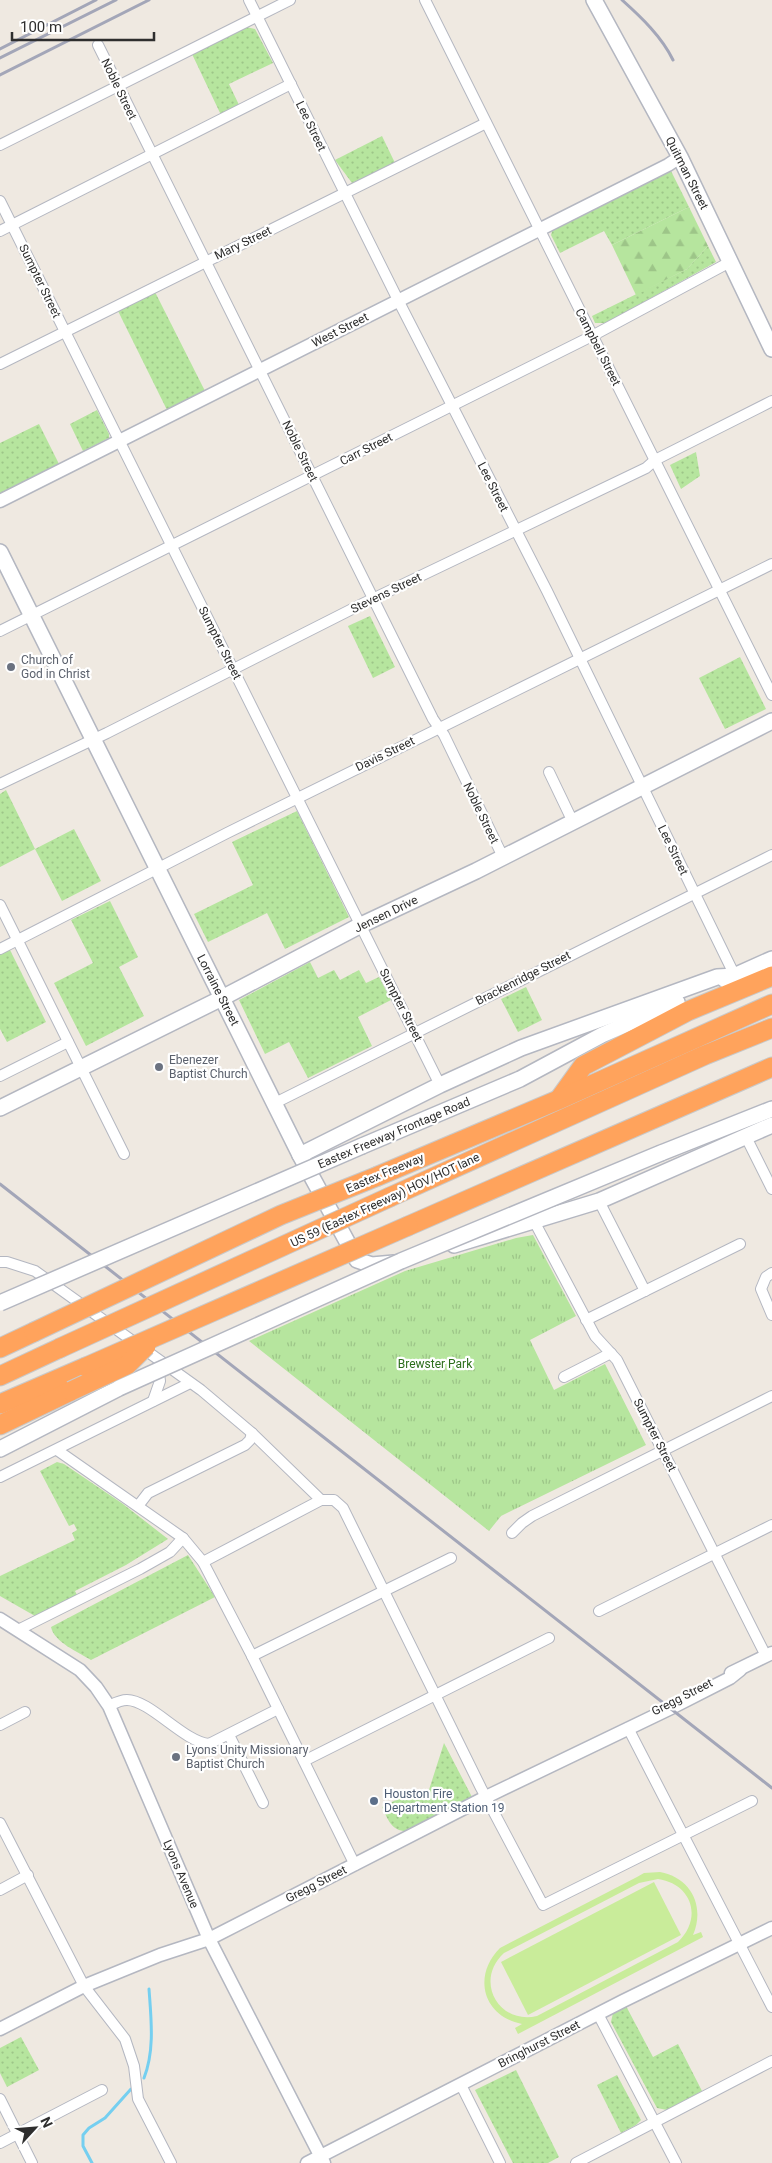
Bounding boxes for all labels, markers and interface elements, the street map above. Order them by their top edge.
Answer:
scale bar [12,10,155,42]
text: 100 m [20,18,62,36]
street label: Noble Street [98,56,140,122]
street label: Lee Street [293,99,329,153]
street label: Quitman Street [663,134,711,212]
street label: Mary Street [212,223,274,263]
street label: Sumpter Street [16,242,64,320]
street label: Campbell Street [572,306,624,388]
street label: West Street [309,310,371,350]
street label: Noble Street [279,418,321,484]
street label: Carr Street [337,430,395,468]
street label: Lee Street [475,460,511,514]
street label: Stevens Street [348,570,424,616]
street label: Sumpter Street [196,604,244,682]
place label: Church of God in Christ [21,653,90,681]
marker: Church of God in Christ [5,661,17,673]
street label: Davis Street [353,734,417,774]
street label: Noble Street [460,780,502,846]
street label: Lee Street [655,823,691,877]
street label: Jensen Drive [352,893,420,935]
street label: Brackenridge Street [473,948,573,1008]
street label: Lorraine Street [194,952,242,1028]
street label: Sumpter Street [377,966,425,1044]
place label: Ebenezer Baptist Church [169,1053,248,1081]
marker: Ebenezer Baptist Church [153,1061,165,1073]
street label: Eastex Freeway Frontage Road [316,1094,472,1172]
street label: US 59 (Eastex Freeway) HOV/HOT lane [288,1150,482,1250]
street label: Eastex Freeway [344,1150,426,1196]
park label: Brewster Park [398,1357,473,1371]
street label: Sumpter Street [631,1396,679,1474]
street label: Gregg Street [649,1676,715,1718]
place label: Lyons Unity Missionary Baptist Church [186,1743,309,1771]
marker: Lyons Unity Missionary Baptist Church [170,1751,182,1763]
place label: Houston Fire Department Station 19 [384,1787,505,1815]
marker: Houston Fire Department Station 19 [368,1795,380,1807]
street label: Lyons Avenue [160,1838,202,1910]
street label: Gregg Street [283,1863,349,1905]
street label: Bringhurst Street [496,2017,582,2071]
north arrow [10,2103,60,2153]
text: N [37,2114,56,2130]

